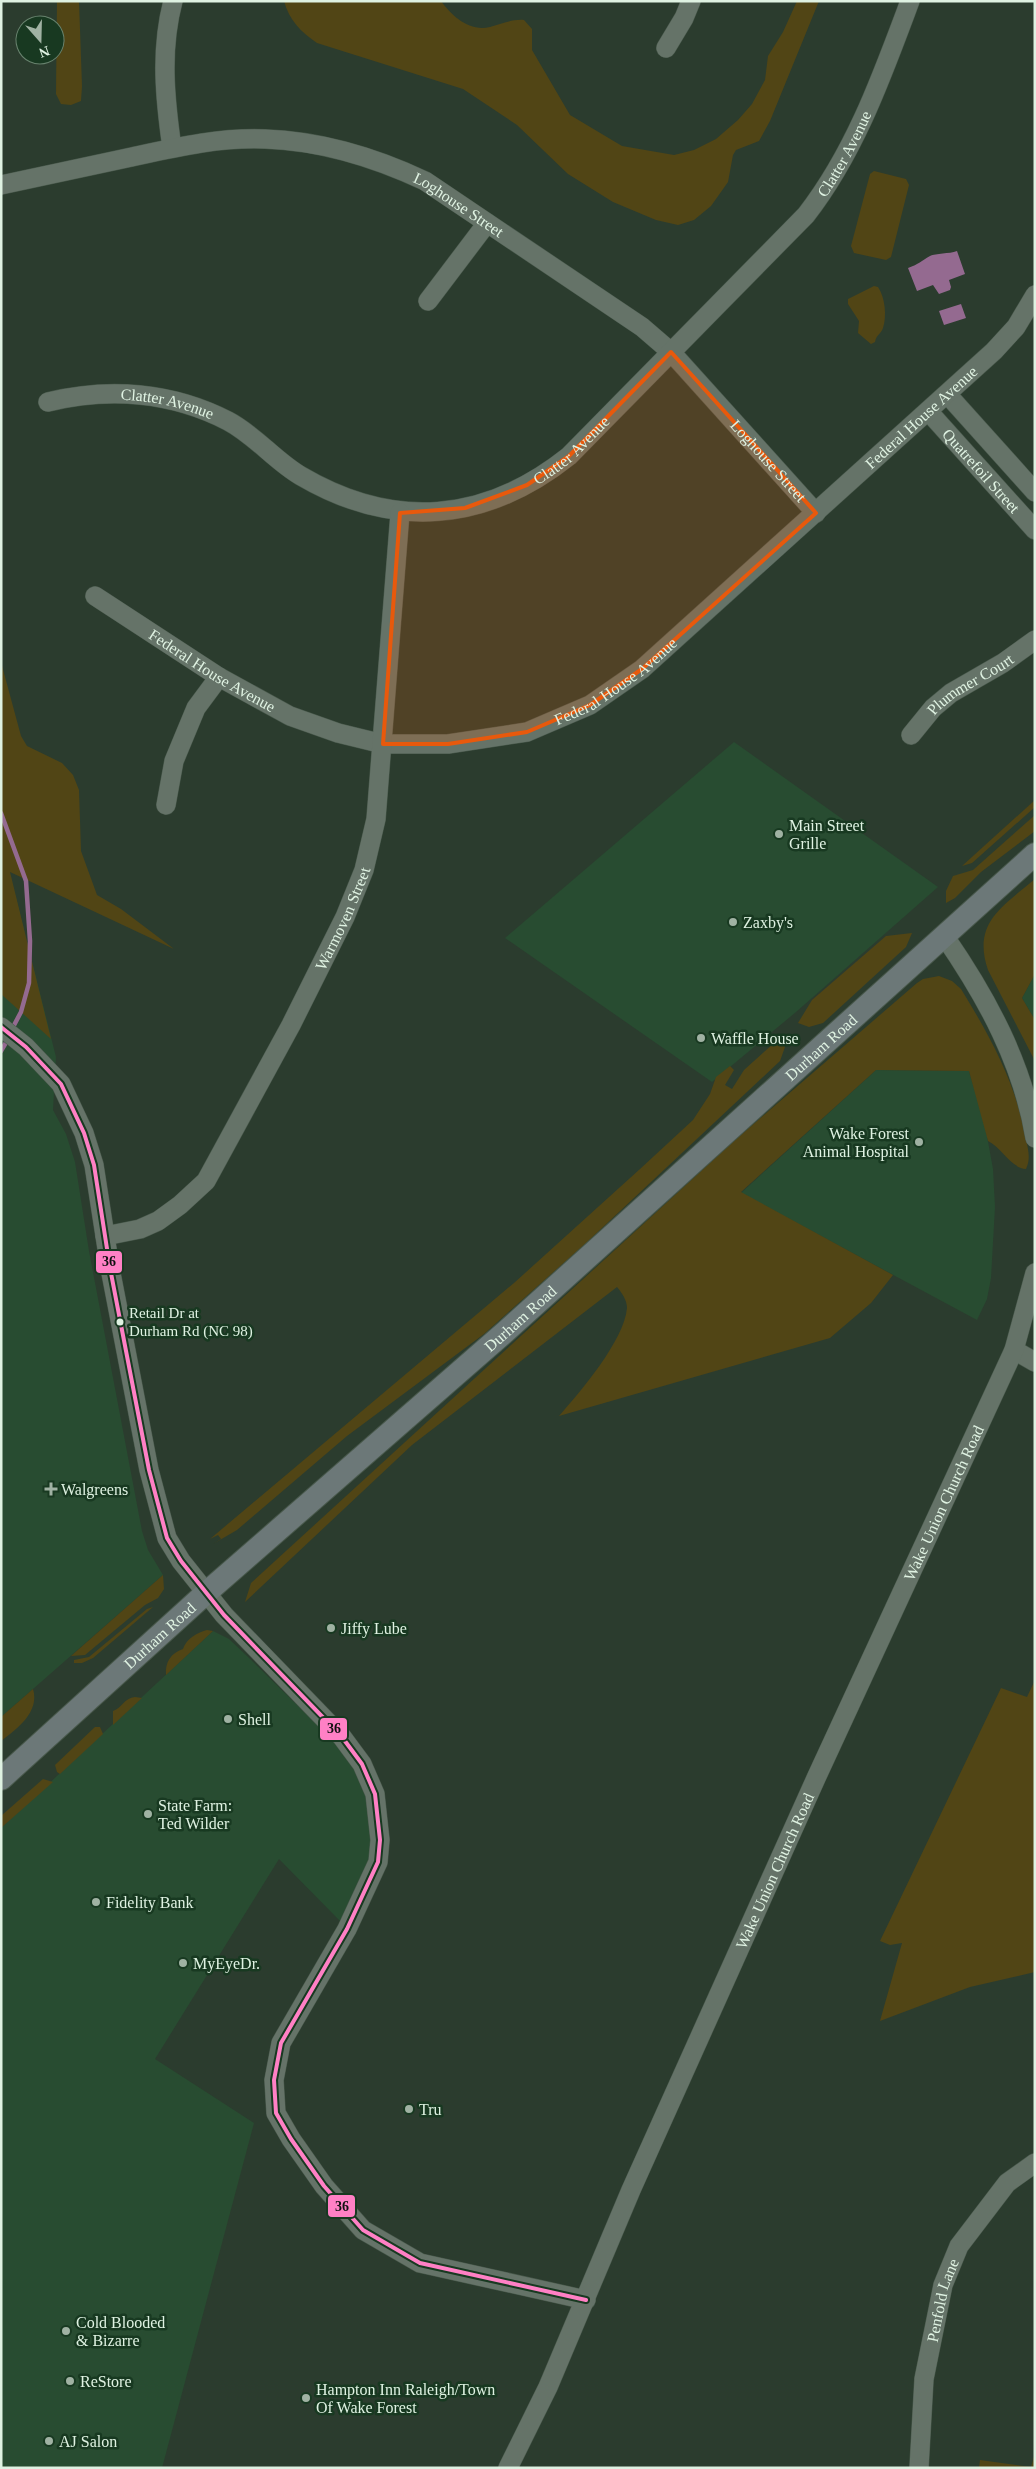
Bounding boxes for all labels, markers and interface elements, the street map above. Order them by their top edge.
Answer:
north arrow [15,15,65,65]
text: N [37,43,52,61]
street label: Clatter Avenue [814,108,874,200]
street label: Loghouse Street [411,168,507,240]
street label: Federal House Avenue [862,362,980,472]
street label: Clatter Avenue [120,385,217,422]
street label: Clatter Avenue [530,412,612,487]
street label: Loghouse Street [727,416,810,505]
street label: Quatrefoil Street [939,425,1024,516]
street label: Federal House Avenue [146,625,278,715]
street label: Federal House Avenue [552,634,680,728]
street label: Plummer Court [923,650,1017,718]
place label: Main Street Grille [789,817,865,852]
marker: Main Street Grille [773,828,785,840]
street label: Warmoven Street [311,865,373,973]
place label: Zaxby's [743,914,793,932]
marker: Zaxby's [727,916,739,928]
street label: Durham Road [782,1011,860,1084]
place label: Waffle House [711,1030,799,1047]
marker: Waffle House [695,1032,707,1044]
place label: Wake Forest Animal Hospital [803,1125,910,1161]
marker: Wake Forest Animal Hospital [913,1136,925,1148]
line badge: 36 [95,1250,123,1274]
text: 36 [102,1254,116,1269]
street label: Durham Road [481,1282,559,1355]
place label: Retail Dr at Durham Rd (NC 98) [129,1305,253,1340]
marker: Retail Dr at Durham Rd (NC 98) [115,1317,125,1327]
street label: Wake Union Church Road [900,1423,987,1583]
place label: Walgreens [61,1481,128,1499]
marker: Walgreens [45,1483,57,1495]
street label: Durham Road [120,1599,199,1672]
place label: Jiffy Lube [341,1620,407,1638]
marker: Jiffy Lube [325,1622,337,1634]
place label: Shell [238,1711,271,1728]
marker: Shell [222,1713,234,1725]
line badge: 36 [319,1717,348,1741]
text: 36 [327,1721,341,1736]
street label: Wake Union Church Road [732,1790,817,1951]
place label: State Farm: Ted Wilder [158,1797,232,1832]
marker: State Farm: Ted Wilder [142,1808,154,1820]
place label: Fidelity Bank [106,1894,194,1912]
marker: Fidelity Bank [90,1896,102,1908]
place label: MyEyeDr. [193,1955,260,1973]
marker: MyEyeDr. [177,1957,189,1969]
place label: Tru [419,2101,442,2118]
marker: Tru [403,2103,415,2115]
line badge: 36 [327,2194,356,2218]
text: 36 [335,2199,349,2214]
street label: Penfold Lane [923,2256,961,2343]
place label: Cold Blooded & Bizarre [76,2314,165,2349]
marker: Cold Blooded & Bizarre [60,2325,72,2337]
place label: ReStore [80,2373,132,2390]
marker: ReStore [64,2375,76,2387]
place label: Hampton Inn Raleigh/Town Of Wake Forest [316,2381,495,2416]
marker: Hampton Inn Raleigh/Town Of Wake Forest [300,2392,312,2404]
place label: AJ Salon [59,2433,117,2450]
marker: AJ Salon [43,2435,55,2447]

